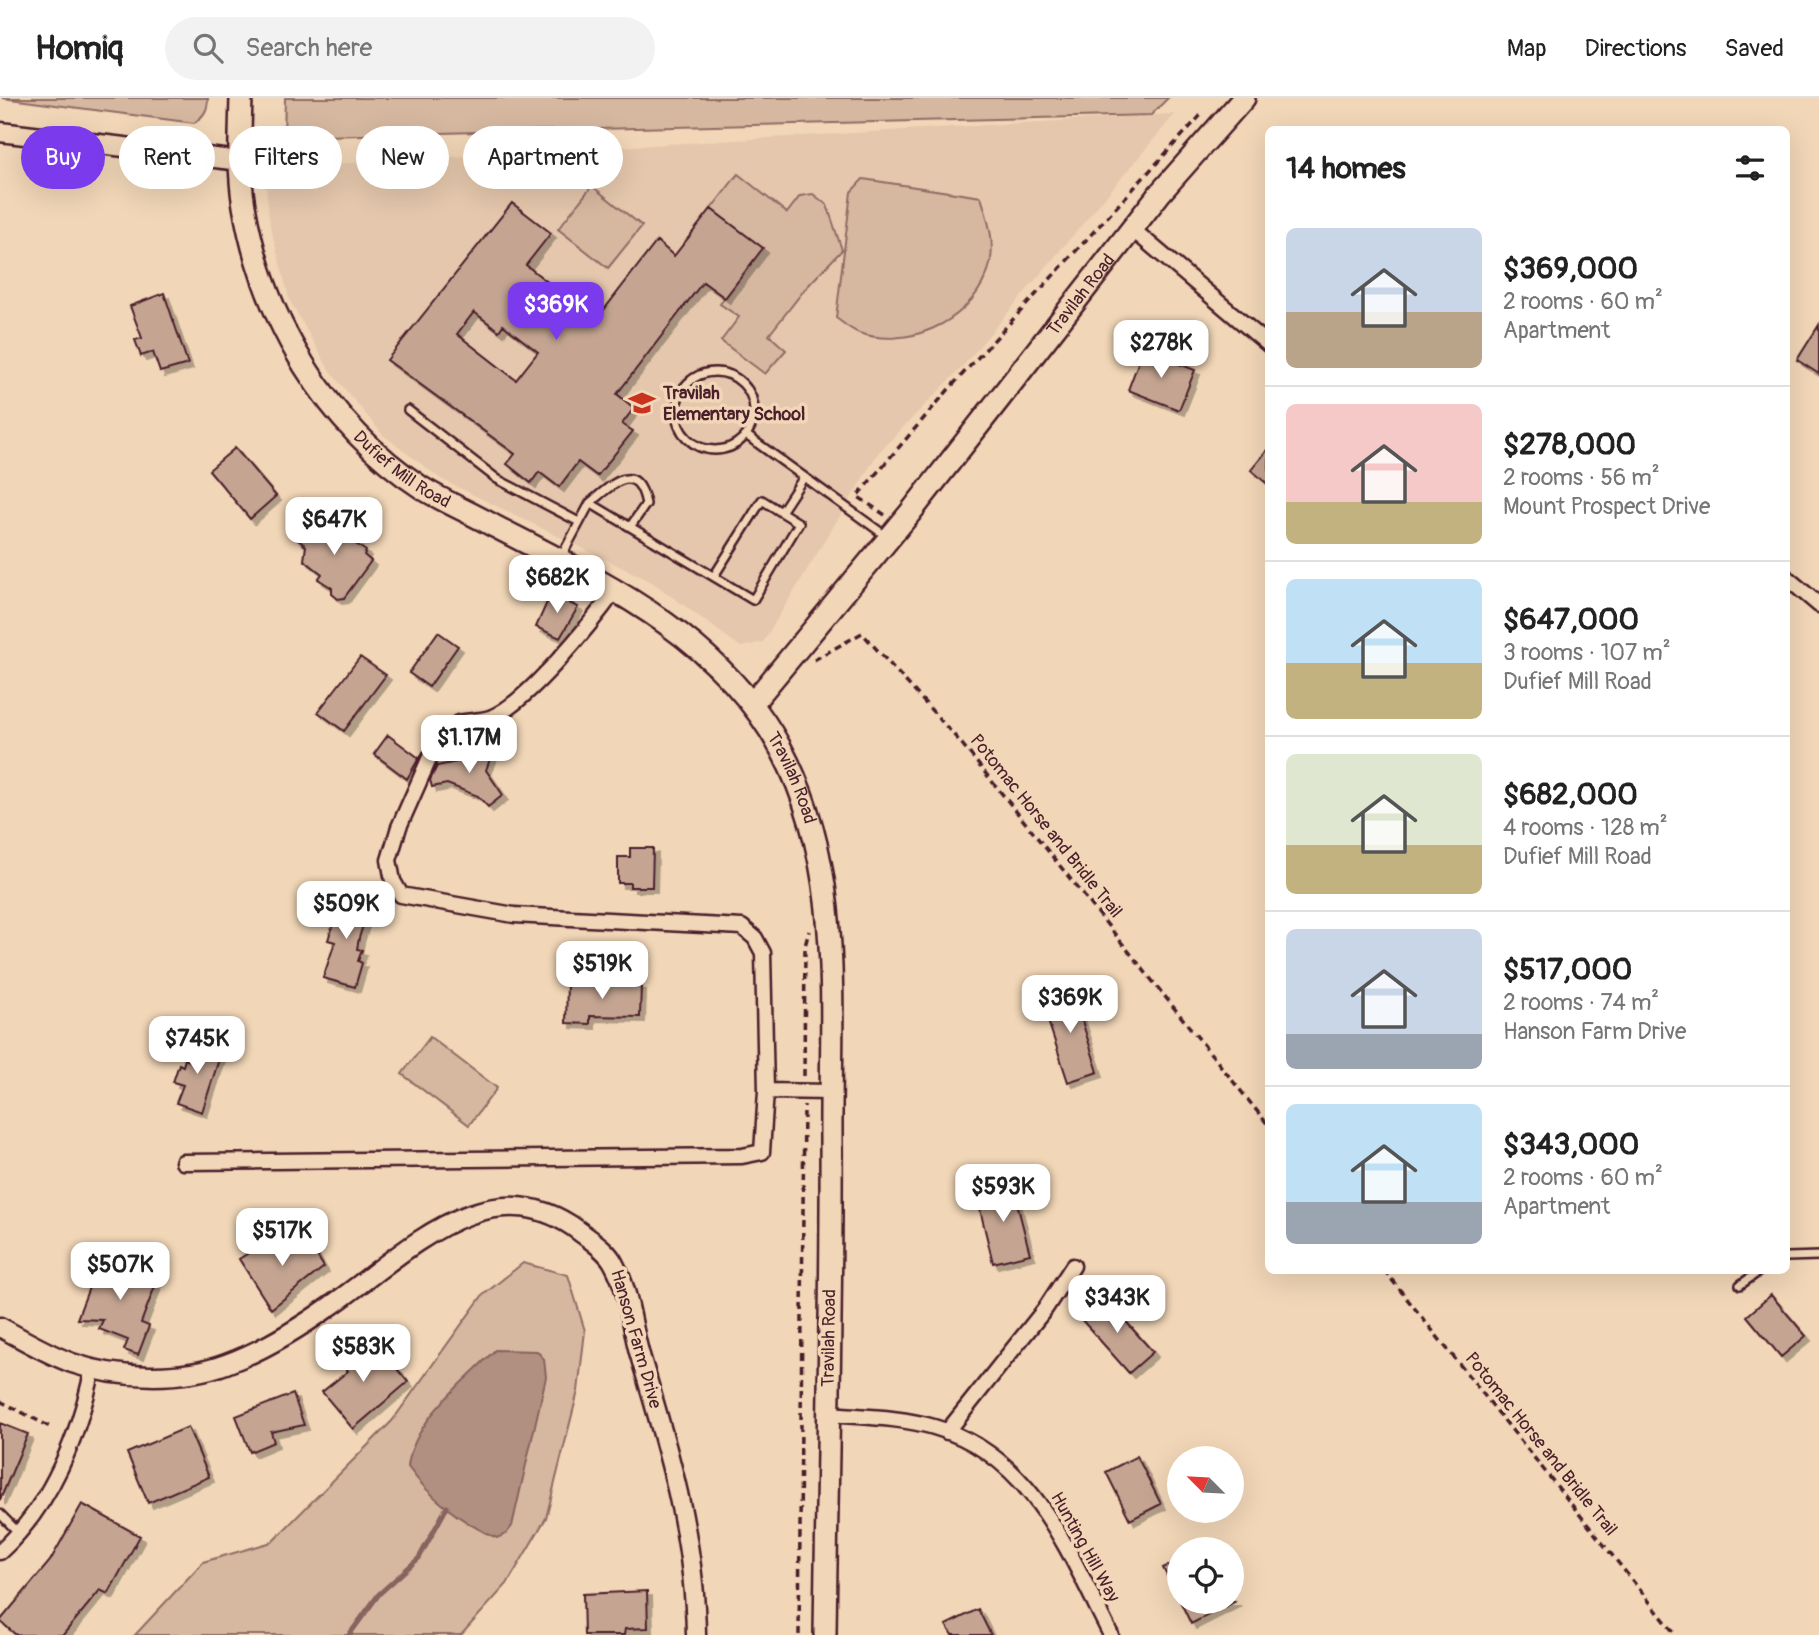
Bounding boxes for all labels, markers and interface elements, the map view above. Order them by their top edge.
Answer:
search box [165,17,655,80]
text: Homiq [35,28,123,69]
icon: search [189,29,227,67]
text: Search here [245,32,372,64]
text: Map [1507,34,1547,63]
text: Directions [1585,34,1686,63]
text: Saved [1724,34,1784,63]
chip: Buy [21,126,105,189]
chip: Rent [119,126,215,189]
chip: Filters [229,126,342,189]
chip: New [356,126,449,189]
chip: Apartment [463,126,623,189]
icon: filters [1731,149,1769,187]
text: 14 homes [1286,150,1406,187]
street label: Travilah Road [1041,249,1120,340]
text: $369,000 [1503,250,1638,287]
icon: home [1342,256,1426,340]
pin: $369K [507,282,605,342]
text: 2 rooms · 60 m² [1503,287,1663,316]
text: $369K [524,290,588,319]
text: Apartment [1503,316,1610,345]
pin: $278K [1112,320,1210,380]
text: $278K [1130,328,1192,357]
place label: Travilah Elementary School [662,382,805,426]
school or university icon: Travilah Elementary School [627,388,657,418]
street label: Dufief Mill Road [348,425,455,513]
text: $278,000 [1503,426,1636,463]
icon: home [1342,432,1426,516]
text: 2 rooms · 56 m² [1503,463,1660,492]
text: Mount Prospect Drive [1503,492,1710,521]
pin: $647K [285,498,383,557]
text: $647K [301,505,367,534]
pin: $682K [508,556,606,615]
text: $682K [525,563,589,592]
text: $647,000 [1503,601,1639,638]
icon: home [1342,607,1426,691]
text: 3 rooms · 107 m² [1503,638,1671,667]
text: Dufief Mill Road [1503,667,1652,696]
pin: $1.17M [412,716,526,775]
text: $1.17M [437,723,501,752]
street label: Travilah Road [762,727,822,826]
street label: Potomac Horse and Bridle Trail [965,729,1127,923]
text: $682,000 [1503,776,1638,813]
icon: home [1342,782,1426,866]
text: 4 rooms · 128 m² [1503,813,1668,842]
text: Dufief Mill Road [1503,842,1652,871]
pin: $509K [297,882,395,941]
text: $509K [313,889,379,918]
pin: $519K [553,942,651,1001]
text: $519K [572,949,632,978]
text: $517,000 [1503,951,1632,988]
icon: home [1342,957,1426,1041]
pin: $369K [1021,976,1119,1035]
text: $369K [1038,983,1102,1012]
text: 2 rooms · 74 m² [1503,988,1659,1017]
pin: $745K [148,1016,246,1076]
text: Hanson Farm Drive [1503,1017,1686,1046]
text: $745K [165,1024,229,1053]
text: $343,000 [1503,1126,1639,1163]
icon: home [1342,1132,1426,1216]
text: 2 rooms · 60 m² [1503,1163,1663,1192]
pin: $593K [954,1164,1052,1224]
text: $593K [971,1172,1035,1201]
text: Apartment [1503,1192,1610,1221]
pin: $517K [233,1208,331,1268]
text: $517K [252,1216,312,1245]
pin: $507K [71,1242,169,1302]
text: $507K [87,1250,153,1279]
street label: Hanson Farm Drive [605,1267,667,1411]
pin: $343K [1068,1276,1166,1335]
text: $343K [1084,1283,1150,1312]
street label: Travilah Road [817,1289,841,1387]
pin: $583K [314,1324,412,1384]
text: $583K [331,1332,395,1361]
street label: Potomac Horse and Bridle Trail [1460,1347,1622,1541]
north arrow [1167,1446,1244,1522]
map controls [1167,1446,1244,1614]
street label: Hunting Hill Way [1045,1488,1125,1606]
button: locate [1167,1537,1244,1614]

